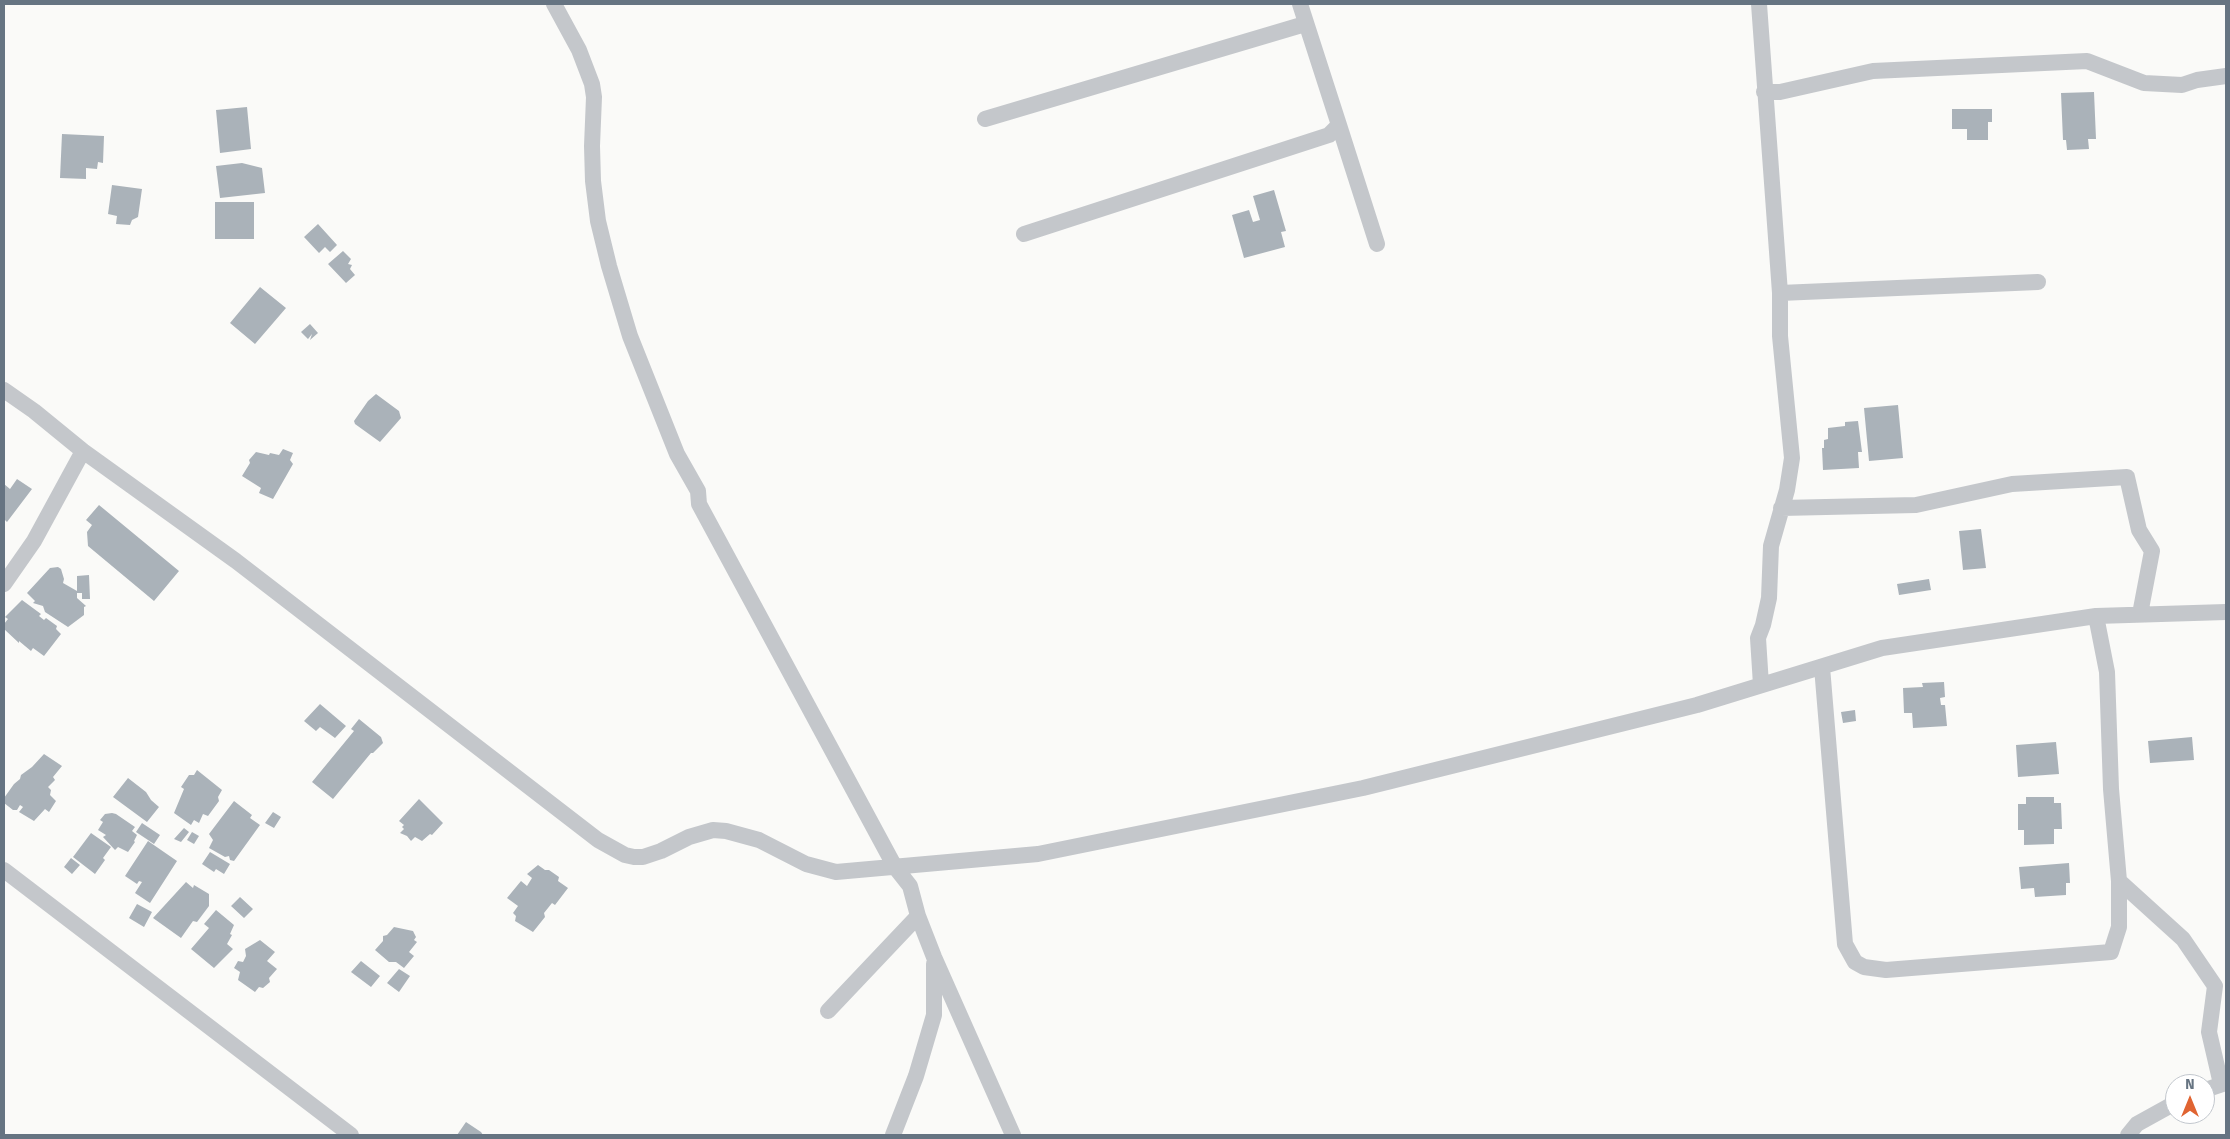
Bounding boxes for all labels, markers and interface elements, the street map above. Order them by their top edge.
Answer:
north arrow [2165,1074,2215,1124]
text: N [2185,1076,2195,1093]

